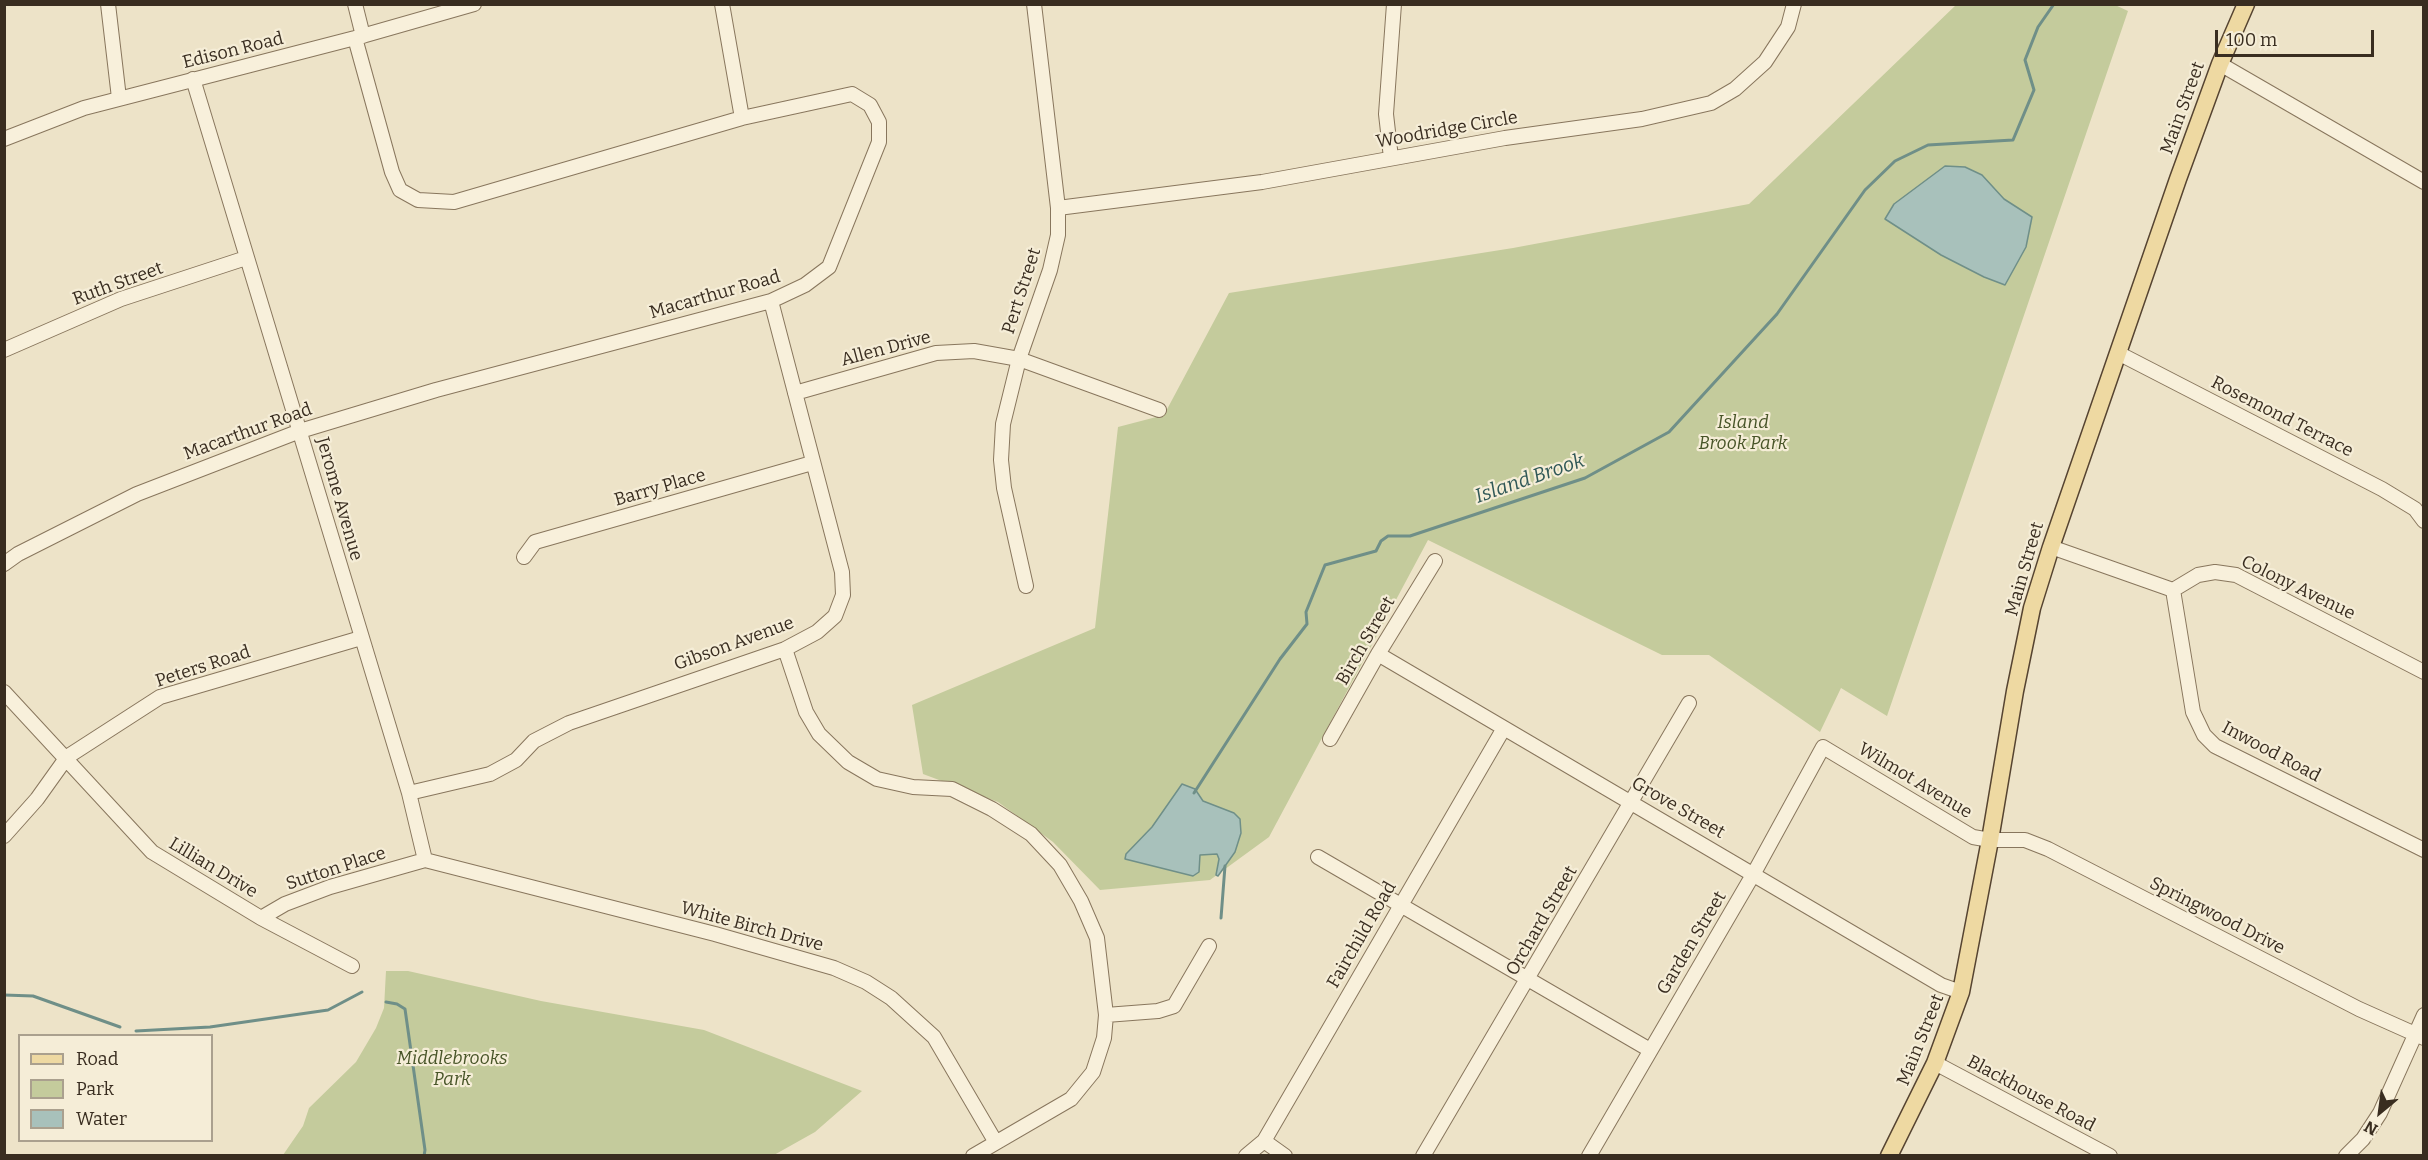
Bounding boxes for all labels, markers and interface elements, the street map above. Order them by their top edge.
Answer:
scale bar [2218,18,2377,56]
street label: Edison Road [180,28,286,74]
text: 100 m [2226,29,2277,51]
street label: Main Street [2156,59,2210,157]
street label: Woodridge Circle [1374,107,1520,153]
street label: Pert Street [998,245,1046,337]
street label: Ruth Street [70,258,166,310]
street label: Macarthur Road [647,266,783,324]
street label: Allen Drive [839,327,933,371]
street label: Rosemond Terrace [2207,372,2357,462]
street label: Macarthur Road [181,399,315,465]
park label: Island Brook Park [1698,412,1788,454]
street label: Jerome Avenue [311,435,367,563]
water label: Island Brook [1472,449,1588,509]
street label: Barry Place [612,465,708,511]
street label: Main Street [2001,520,2049,618]
street label: Colony Avenue [2237,551,2359,625]
street label: Birch Street [1332,593,1400,689]
street label: Gibson Avenue [671,612,797,676]
street label: Peters Road [153,641,253,693]
street label: Inwood Road [2218,717,2324,787]
street label: Wilmot Avenue [1854,738,1976,824]
street label: Grove Street [1627,773,1729,843]
street label: Lillian Drive [165,833,261,903]
street label: Sutton Place [283,843,389,895]
street label: Orchard Street [1502,862,1582,980]
street label: Springwood Drive [2146,873,2288,959]
street label: Fairchild Road [1323,878,1401,992]
street label: Garden Street [1653,887,1731,999]
street label: White Birch Drive [678,898,826,956]
street label: Main Street [1893,991,1949,1089]
legend [18,1034,213,1142]
text: Road [76,1048,118,1070]
park label: Middlebrooks Park [396,1048,508,1090]
street label: Blackhouse Road [1963,1051,2099,1137]
text: Park [76,1078,114,1100]
north arrow [2350,1082,2410,1142]
text: Water [76,1108,127,1130]
text: N [2361,1117,2381,1139]

